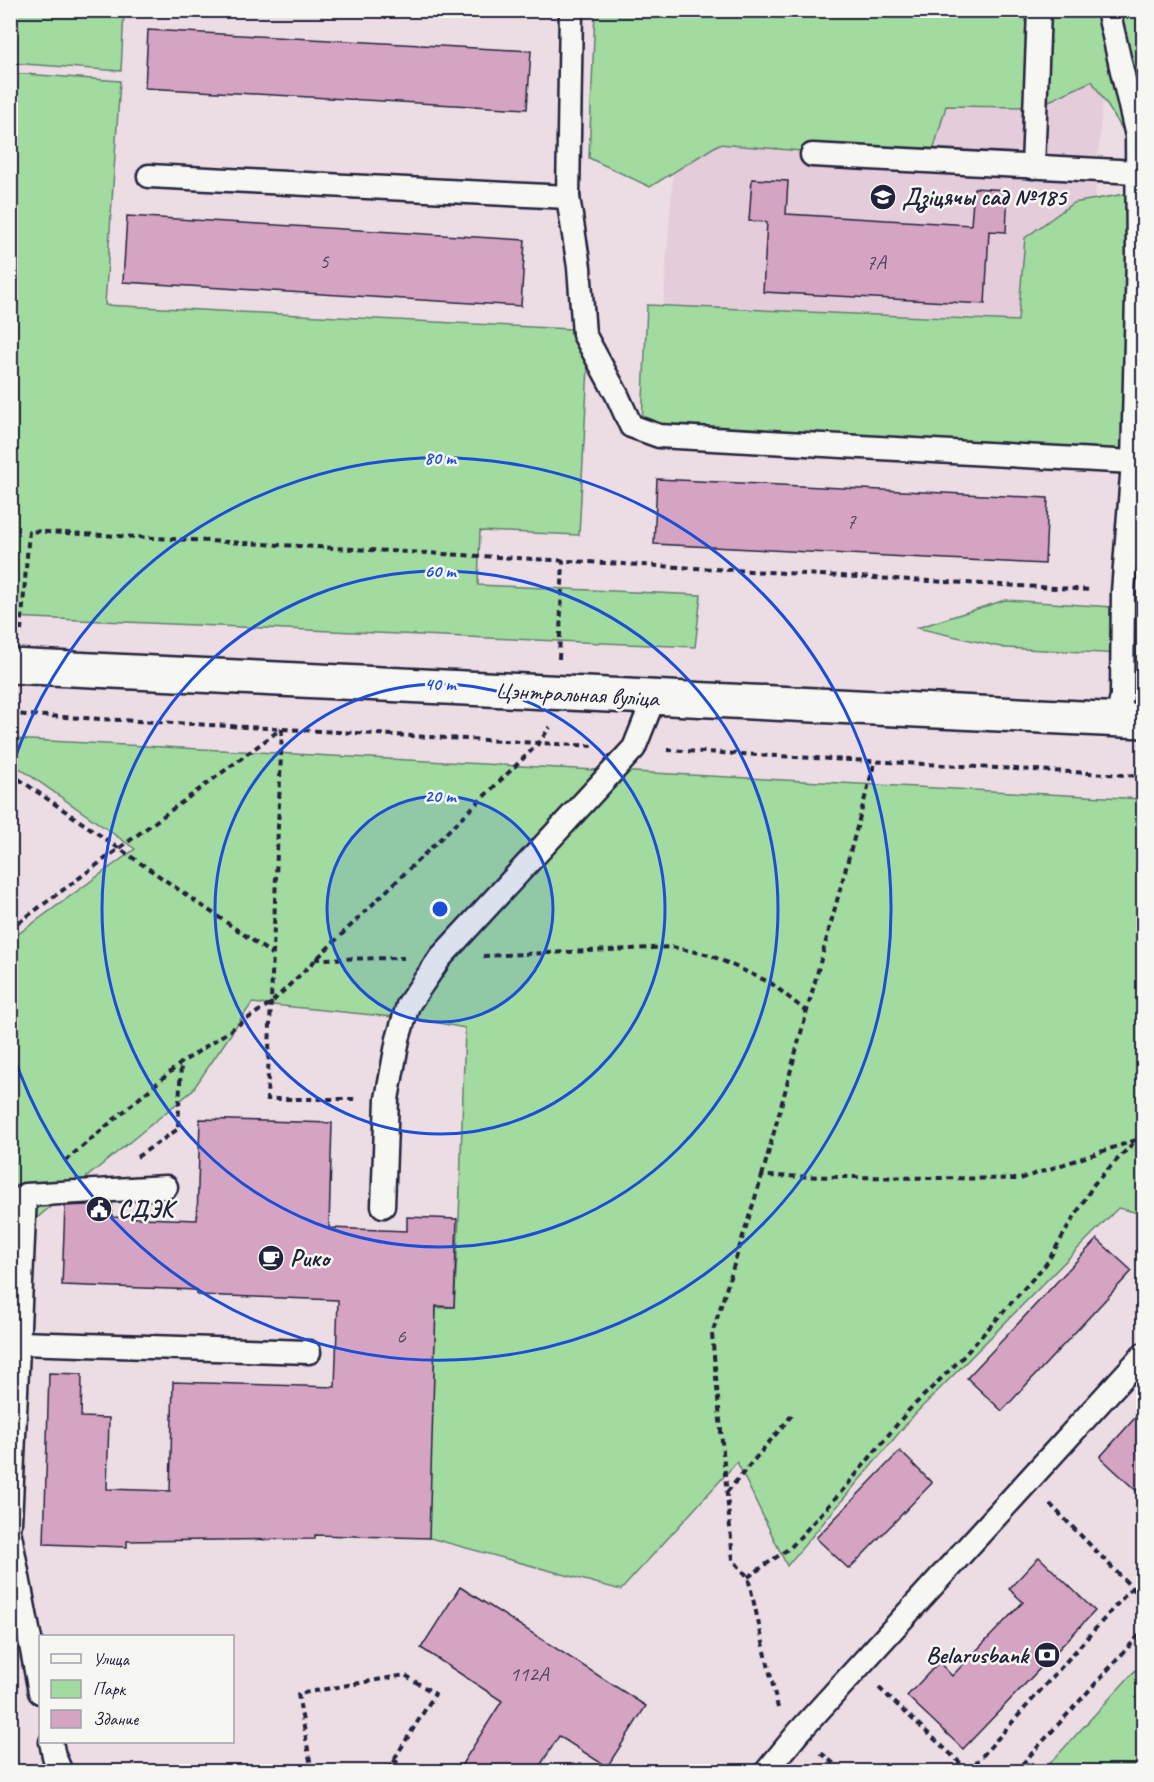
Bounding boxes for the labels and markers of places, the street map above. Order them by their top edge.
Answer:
school or university icon: Дзіцячы сад №185 [868,182,898,212]
place label: Дзіцячы сад №185 [902,182,1069,213]
centre of rings [430,899,450,919]
public building icon: СДЭК [84,1194,114,1224]
place label: СДЭК [118,1194,178,1224]
cafe icon: Рико [256,1243,286,1273]
place label: Рико [290,1243,332,1273]
place label: Belarusbank [926,1640,1030,1670]
bank icon: Belarusbank [1032,1640,1062,1670]

